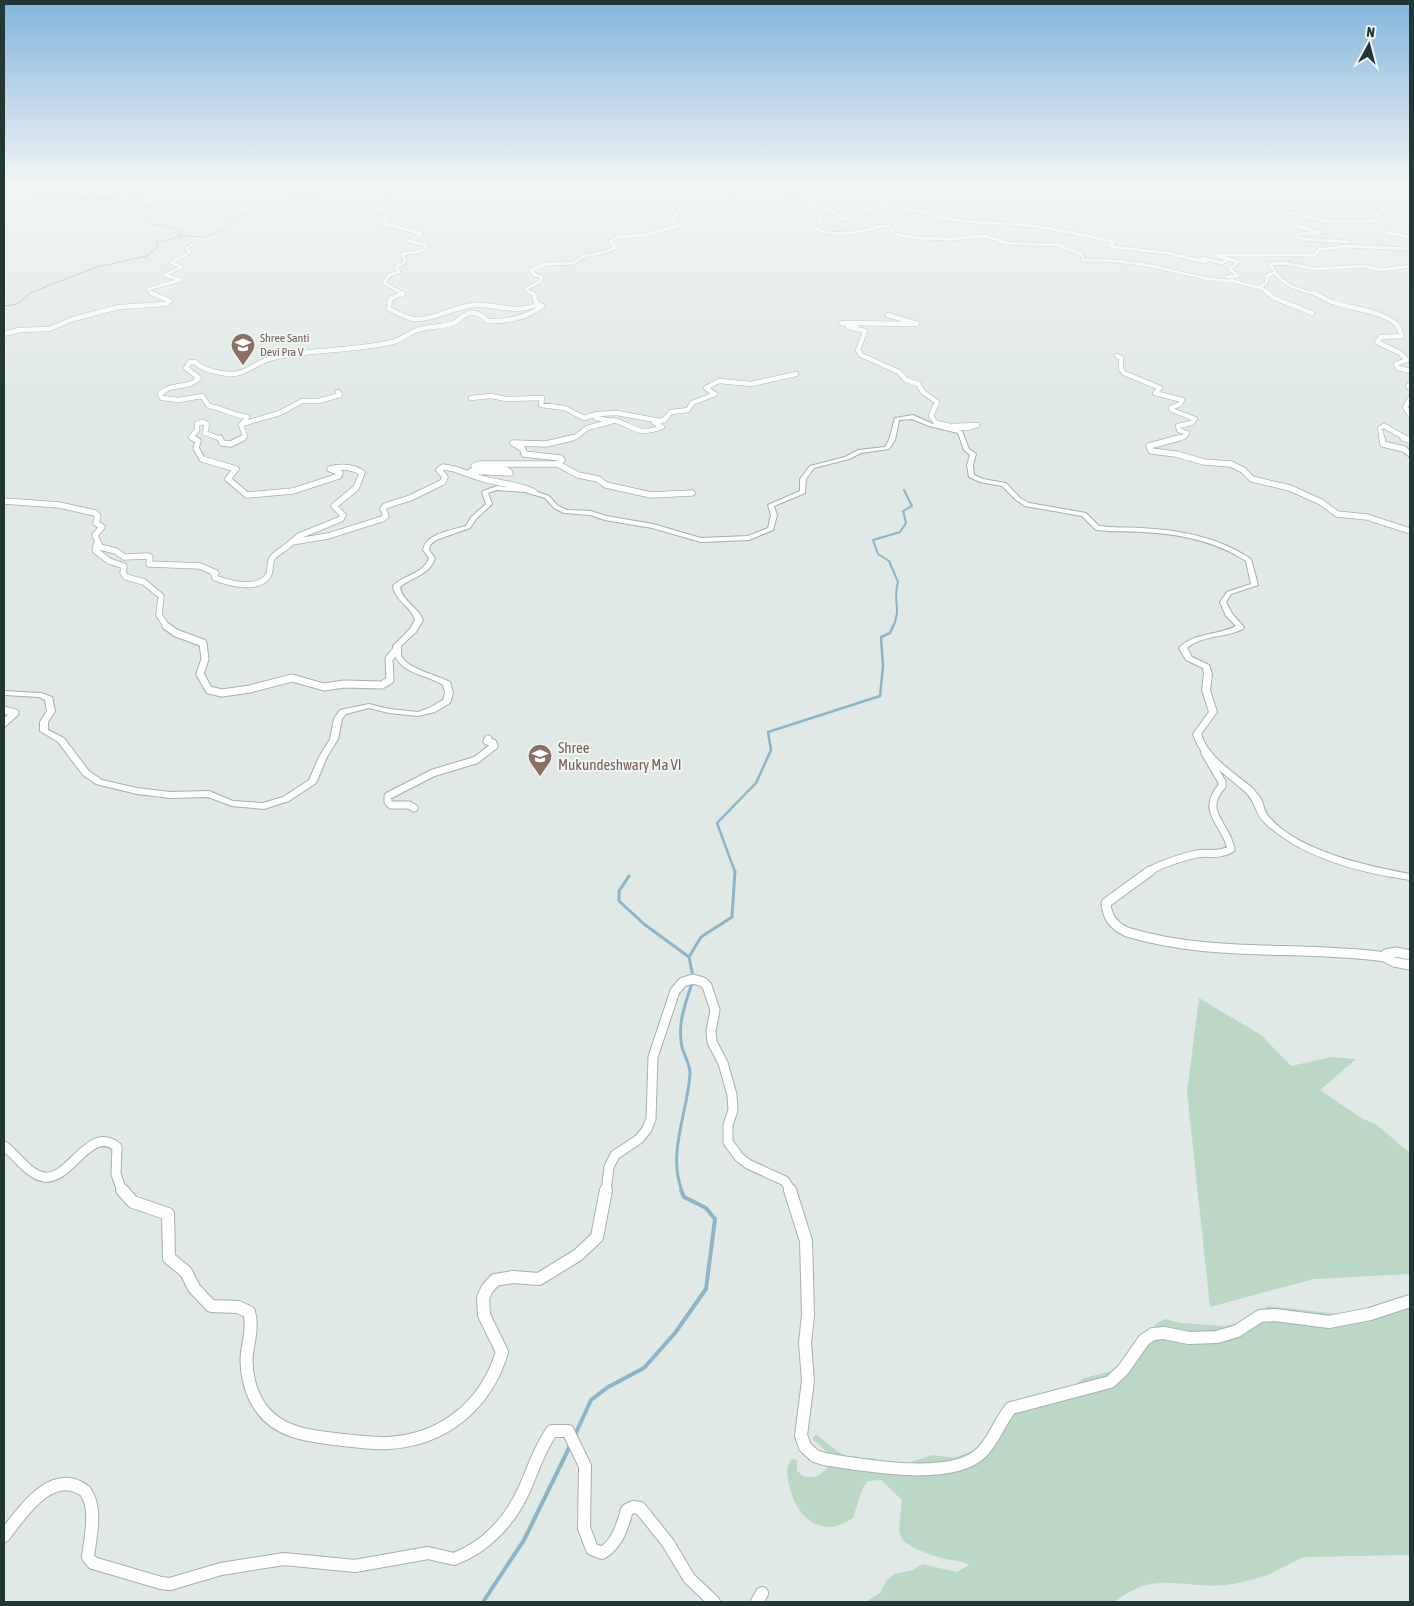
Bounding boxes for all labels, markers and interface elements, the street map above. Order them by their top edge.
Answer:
north arrow [1344,20,1394,70]
text: N [1366,24,1376,41]
place label: Shree Santi Devi Pra V [260,331,310,359]
school or university icon: Shree Santi Devi Pra V [230,332,256,366]
place label: Shree Mukundeshwary Ma VI [558,739,682,773]
school or university icon: Shree Mukundeshwary Ma VI [527,743,553,777]

